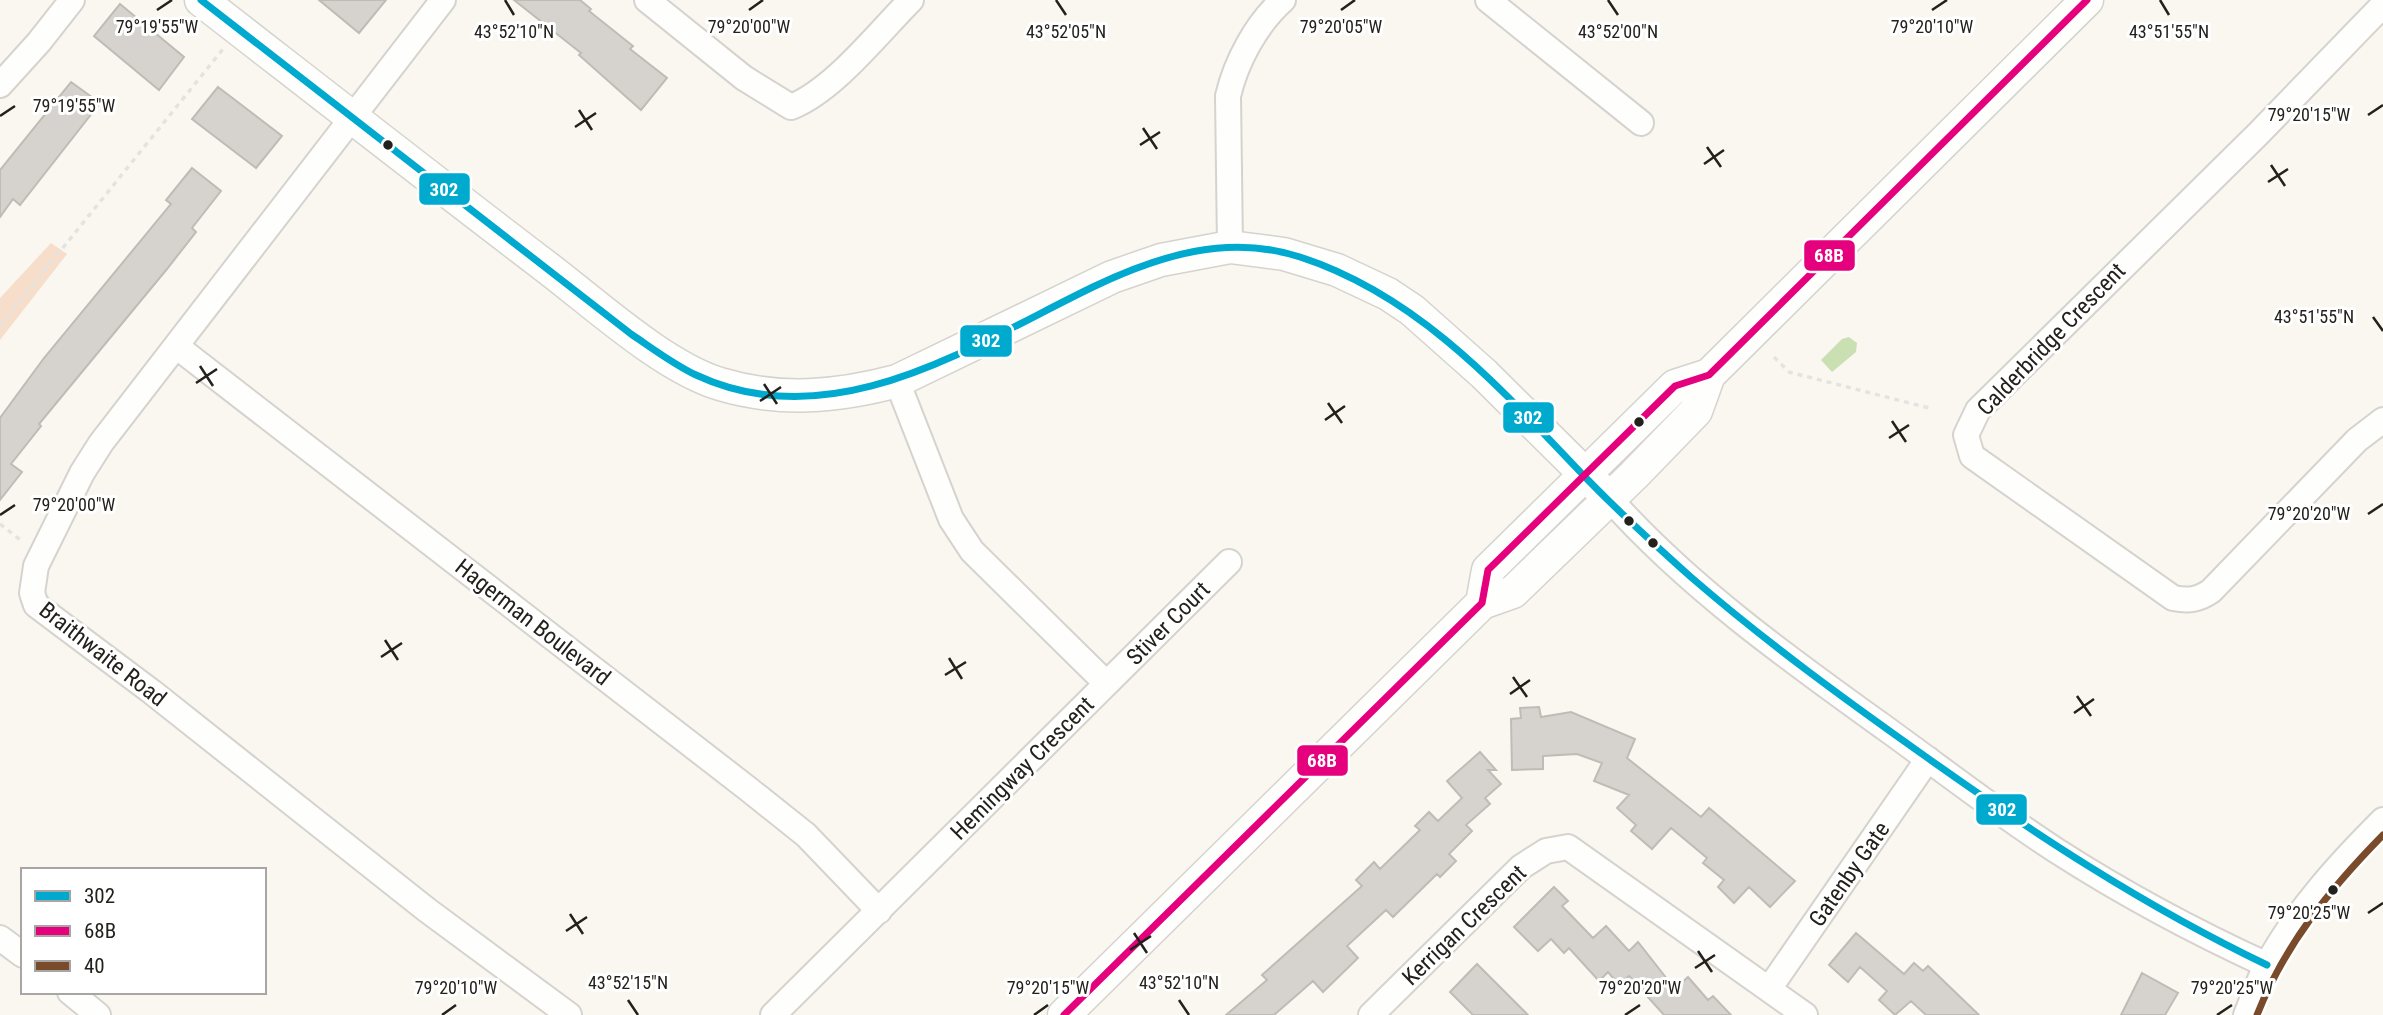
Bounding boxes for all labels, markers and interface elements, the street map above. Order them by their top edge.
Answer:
text: 79°19'55"W [116,16,199,37]
text: 79°20'00"W [708,16,791,37]
text: 79°20'05"W [1300,16,1383,37]
text: 79°20'10"W [1891,16,1974,37]
text: 43°52'10"N [474,21,554,42]
text: 43°52'05"N [1026,21,1106,42]
text: 43°52'00"N [1578,21,1658,42]
text: 43°51'55"N [2129,21,2209,42]
text: 79°19'55"W [33,95,116,116]
text: 79°20'15"W [2268,104,2351,125]
unlabelled marker [381,138,395,152]
line badge: 302 [418,172,471,206]
text: 302 [430,178,458,201]
line badge: 68B [1803,239,1856,272]
text: 68B [1814,244,1844,267]
street label: Calderbridge Crescent [1972,258,2131,421]
text: 43°51'55"N [2274,306,2354,327]
line badge: 302 [959,324,1013,358]
text: 302 [972,329,1000,352]
line badge: 302 [1502,401,1555,434]
text: 302 [1514,406,1542,429]
unlabelled marker [1632,415,1646,429]
text: 79°20'00"W [33,494,116,515]
text: 79°20'20"W [2268,503,2351,524]
unlabelled marker [1622,514,1636,528]
unlabelled marker [1646,536,1660,550]
street label: Hagerman Boulevard [450,554,616,691]
street label: Stiver Court [1121,576,1216,671]
street label: Braithwaite Road [34,596,172,712]
street label: Hemingway Crescent [945,691,1100,846]
line badge: 68B [1296,744,1349,777]
text: 68B [1307,749,1337,772]
line badge: 302 [1975,793,2028,826]
text: 302 [1988,798,2016,821]
street label: Gatenby Gate [1803,817,1895,932]
street label: Kerrigan Crescent [1397,860,1532,991]
legend [21,868,266,994]
unlabelled marker [2326,883,2340,897]
text: 302 [84,884,115,908]
text: 79°20'25"W [2268,902,2351,923]
text: 68B [84,919,116,943]
text: 40 [84,954,105,978]
text: 43°52'15"N [588,972,668,993]
text: 43°52'10"N [1139,972,1219,993]
text: 79°20'10"W [415,977,498,998]
text: 79°20'15"W [1007,977,1090,998]
text: 79°20'20"W [1599,977,1682,998]
text: 79°20'25"W [2191,977,2274,998]

